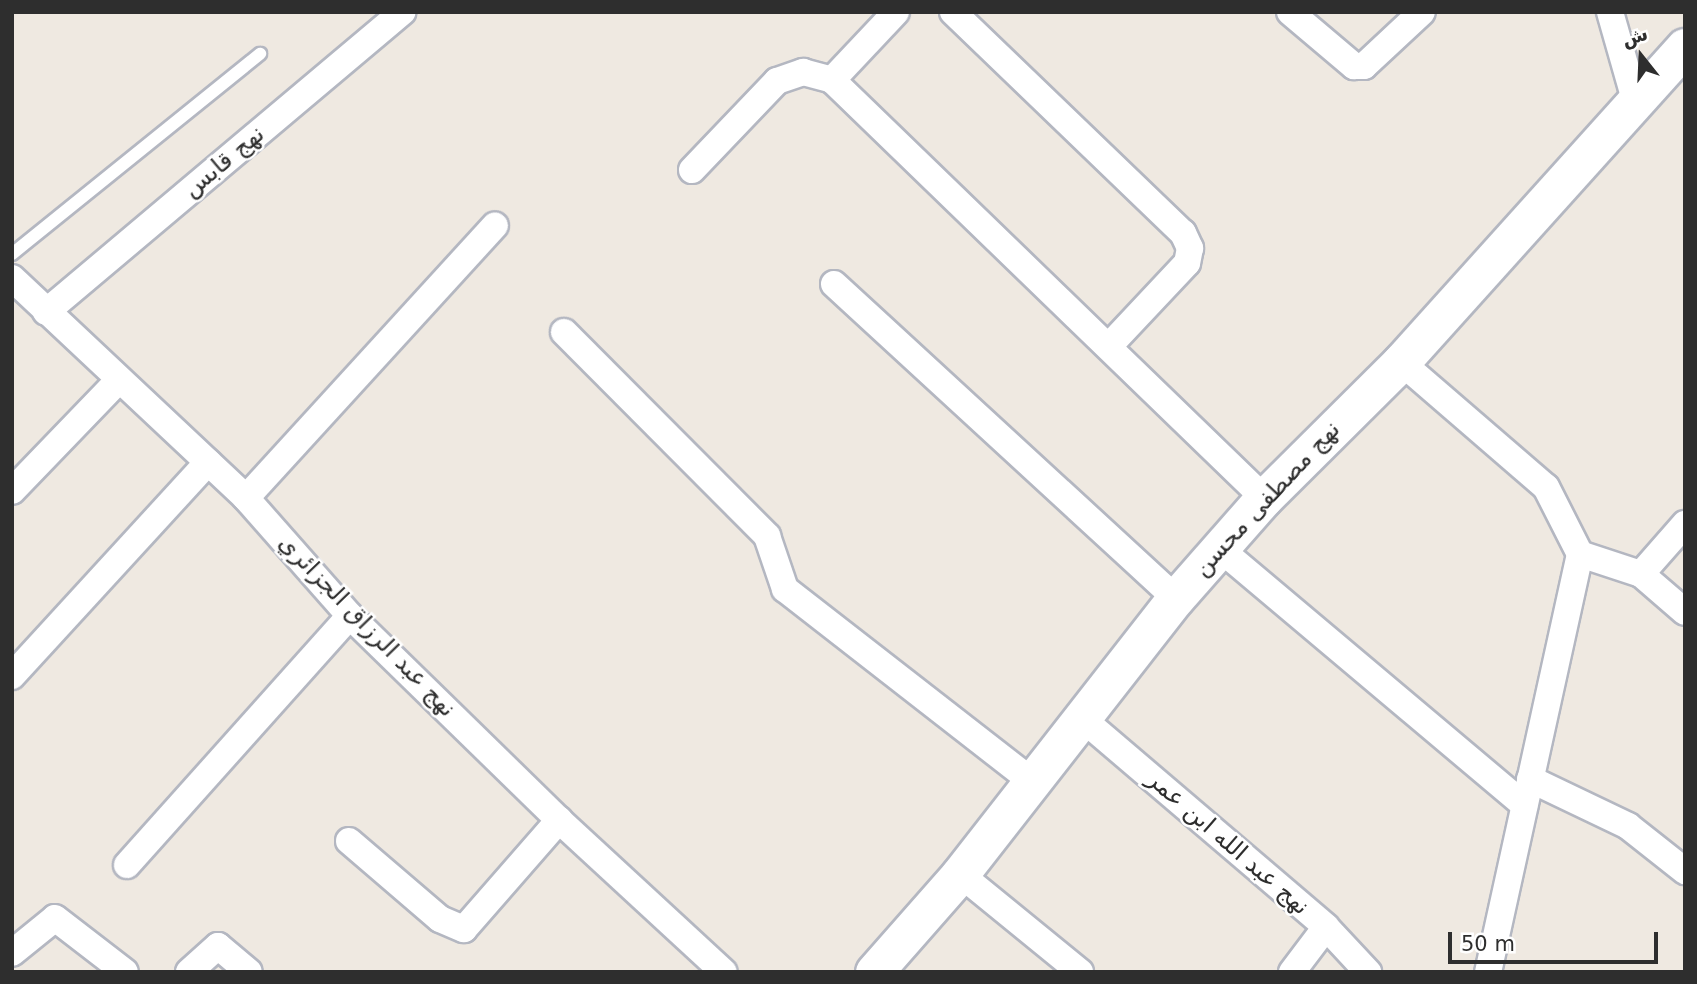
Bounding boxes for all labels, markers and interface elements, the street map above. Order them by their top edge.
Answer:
north arrow [1606,21,1676,91]
text: ش [1619,22,1650,51]
street label: نهج قابس [178,120,270,204]
street label: نهج مصطفى محسن [1188,415,1346,583]
street label: نهج عبد الرزاق الجزائري [272,529,462,723]
street label: نهج عبد الله ابن عمر [1141,765,1315,921]
scale bar [1452,918,1662,962]
text: 50 m [1461,932,1515,956]

